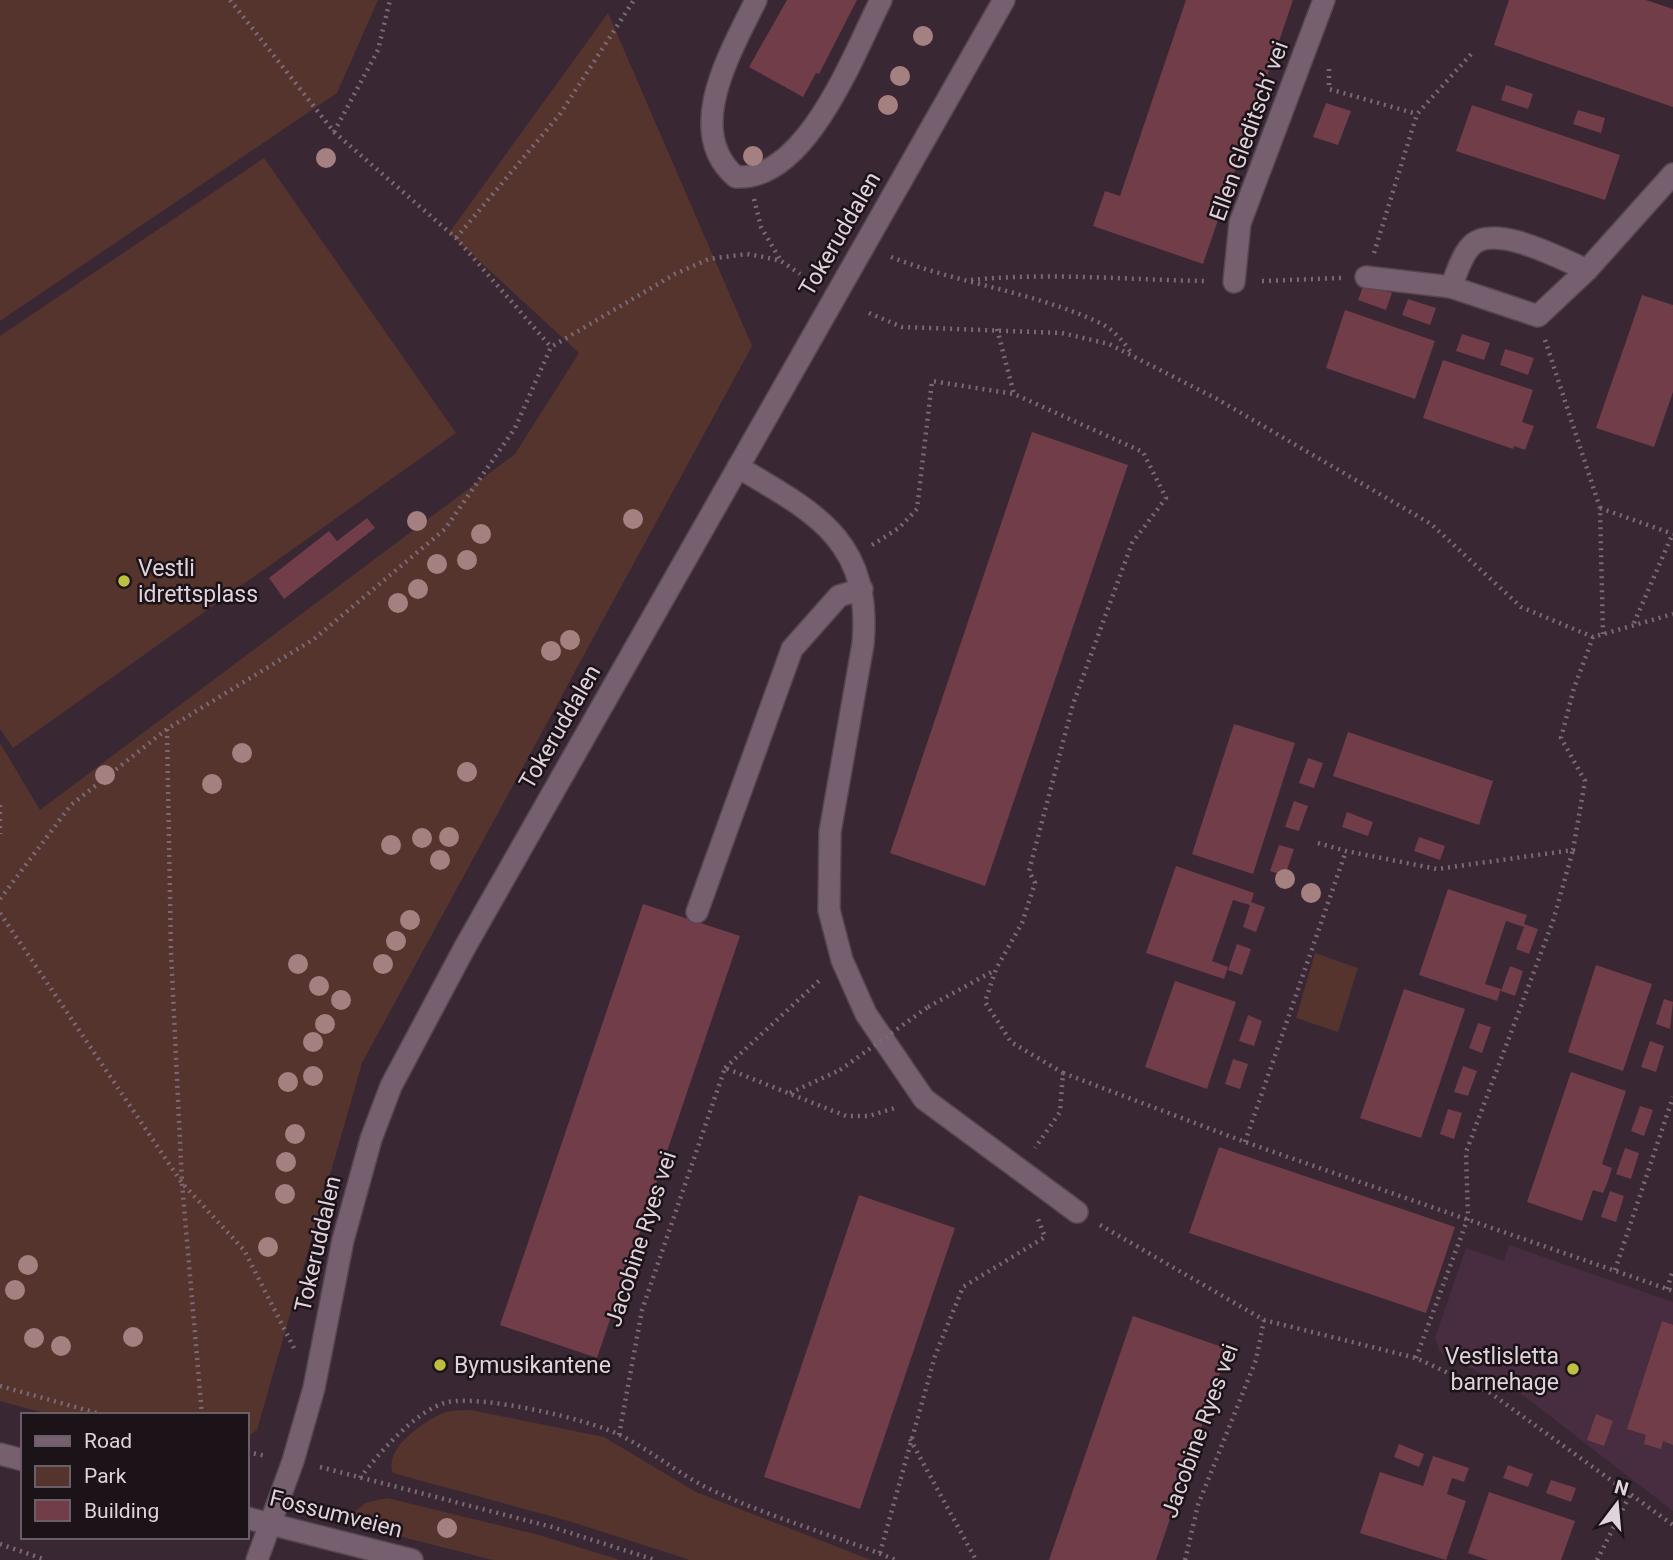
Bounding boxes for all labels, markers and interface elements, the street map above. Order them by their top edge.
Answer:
street label: Ellen Gleditsch’ vei [1204,37,1294,225]
street label: Tokeruddalen [794,167,886,301]
place label: Vestli idrettsplass [138,555,258,608]
marker: Vestli idrettsplass [116,573,132,589]
street label: Tokeruddalen [514,660,606,794]
street label: Jacobine Ryes vei [600,1148,682,1330]
street label: Tokeruddalen [289,1173,347,1315]
street label: Jacobine Ryes vei [1156,1340,1244,1522]
place label: Vestlisletta barnehage [1445,1343,1559,1396]
place label: Bymusikantene [454,1352,611,1379]
marker: Bymusikantene [432,1357,448,1373]
marker: Vestlisletta barnehage [1565,1361,1581,1377]
legend [21,1413,248,1539]
text: Road [84,1429,132,1453]
text: Park [84,1464,127,1488]
north arrow [1582,1469,1652,1539]
text: N [1612,1475,1631,1501]
street label: Fossumveien [267,1484,405,1544]
text: Building [84,1499,159,1523]

